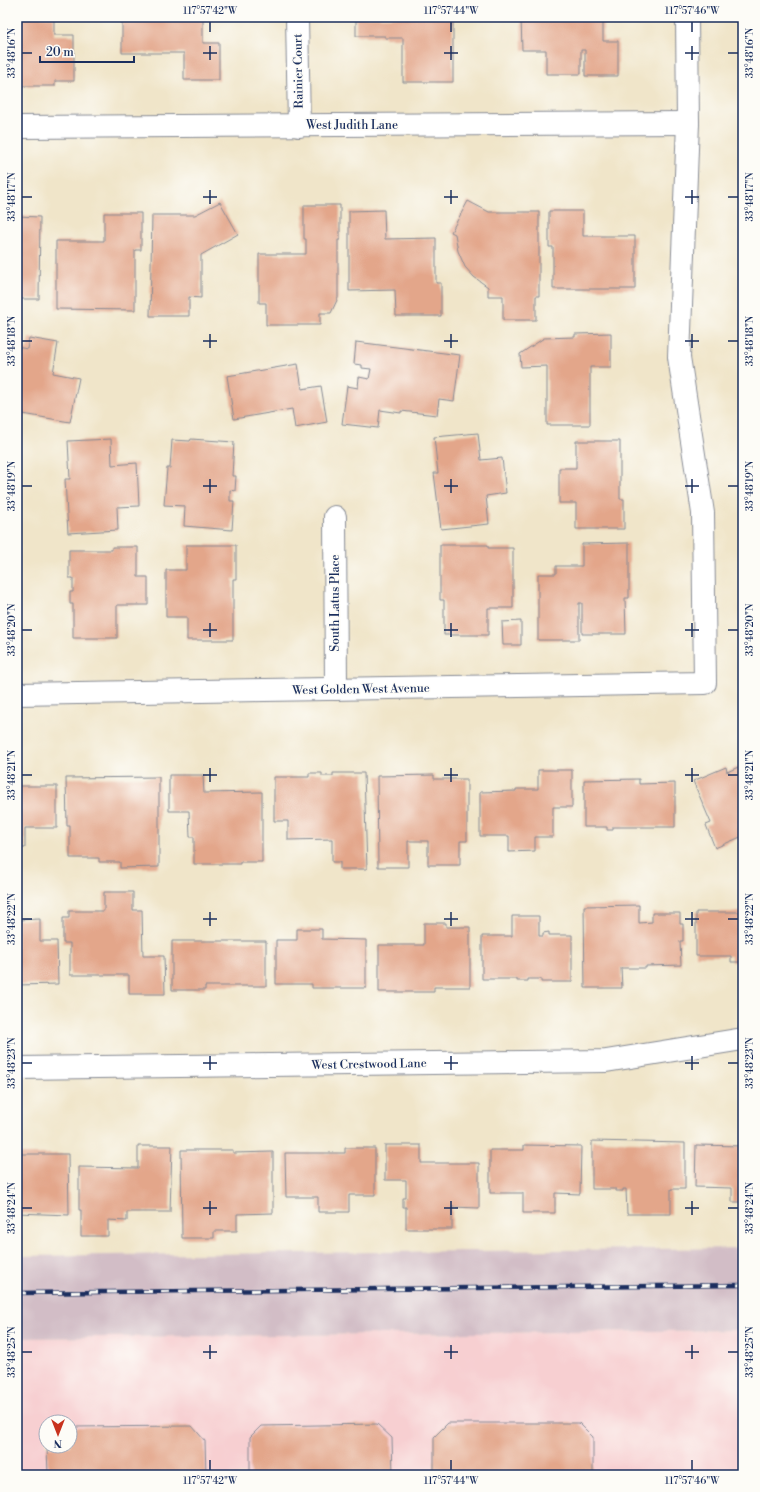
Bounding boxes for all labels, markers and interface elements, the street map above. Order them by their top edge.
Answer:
text: 117°57'42"W [183,5,238,17]
text: 117°57'44"W [424,5,479,17]
text: 117°57'46"W [665,5,720,17]
text: 33°48'16"N [6,27,18,78]
text: 33°48'16"N [744,27,756,78]
street label: Rainier Court [290,33,307,109]
scale bar [40,38,134,64]
text: 20 m [46,45,74,60]
street label: West Judith Lane [305,118,398,133]
text: 33°48'17"N [6,172,18,222]
text: 33°48'17"N [744,172,756,222]
text: 33°48'18"N [6,315,18,366]
text: 33°48'18"N [744,315,756,366]
text: 33°48'19"N [6,460,18,511]
text: 33°48'19"N [744,460,756,511]
street label: South Latus Place [328,554,343,652]
text: 33°48'20"N [6,603,18,656]
text: 33°48'20"N [744,603,756,656]
street label: West Golden West Avenue [291,681,430,698]
text: 33°48'21"N [6,749,18,800]
text: 33°48'21"N [744,749,756,800]
text: 33°48'22"N [6,893,18,945]
text: 33°48'22"N [744,893,756,945]
text: 33°48'23"N [6,1037,18,1089]
text: 33°48'23"N [744,1037,756,1089]
street label: West Crestwood Lane [310,1056,427,1073]
text: 33°48'24"N [6,1181,18,1234]
text: 33°48'24"N [744,1181,756,1234]
text: 33°48'25"N [6,1326,18,1378]
text: 33°48'25"N [744,1326,756,1378]
north arrow [38,1414,78,1454]
text: N [53,1436,62,1450]
text: 117°57'42"W [183,1475,238,1487]
text: 117°57'44"W [424,1475,479,1487]
text: 117°57'46"W [665,1475,720,1487]

